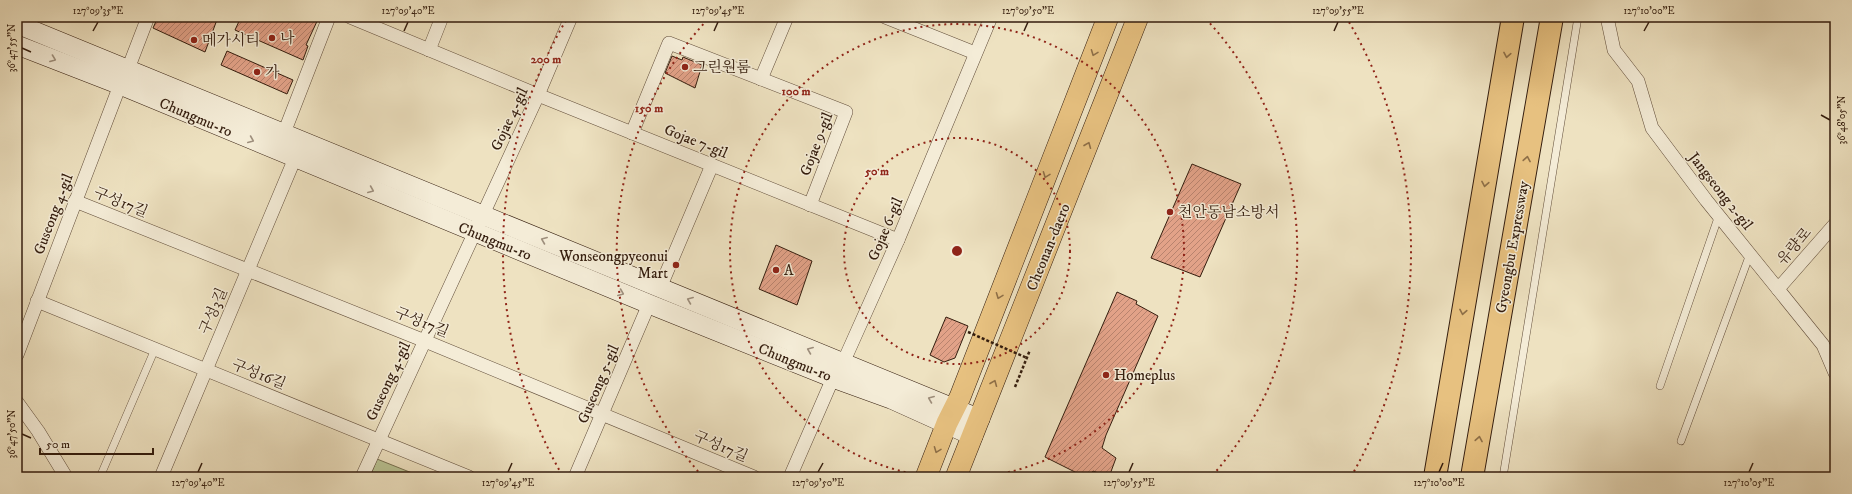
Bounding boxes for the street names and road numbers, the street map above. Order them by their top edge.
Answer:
street label: Gojae 4-gil [487,84,533,154]
street label: Chungmu-ro [156,94,235,141]
street label: Gojae 9-gil [796,109,837,179]
street label: Gojae 7-gil [661,120,731,163]
street label: Jangseong 2-gil [1683,147,1757,234]
street label: Guseong 4-gil [29,171,78,257]
street label: Gyeongbu Expressway [1492,179,1534,315]
street label: 구성17길 [91,183,151,222]
street label: Gojae 6-gil [864,194,907,264]
street label: Cheonan-daero [1022,201,1075,294]
street label: Chungmu-ro [455,218,534,265]
street label: 유량로 [1773,223,1816,269]
street label: 구성3길 [195,285,232,337]
street label: 구성17길 [392,303,452,342]
street label: Guseong 4-gil [362,338,415,424]
street label: Chungmu-ro [755,339,834,386]
street label: Guseong 5-gil [573,341,624,426]
street label: 구성16길 [229,355,289,394]
street label: 구성17길 [691,427,751,466]

